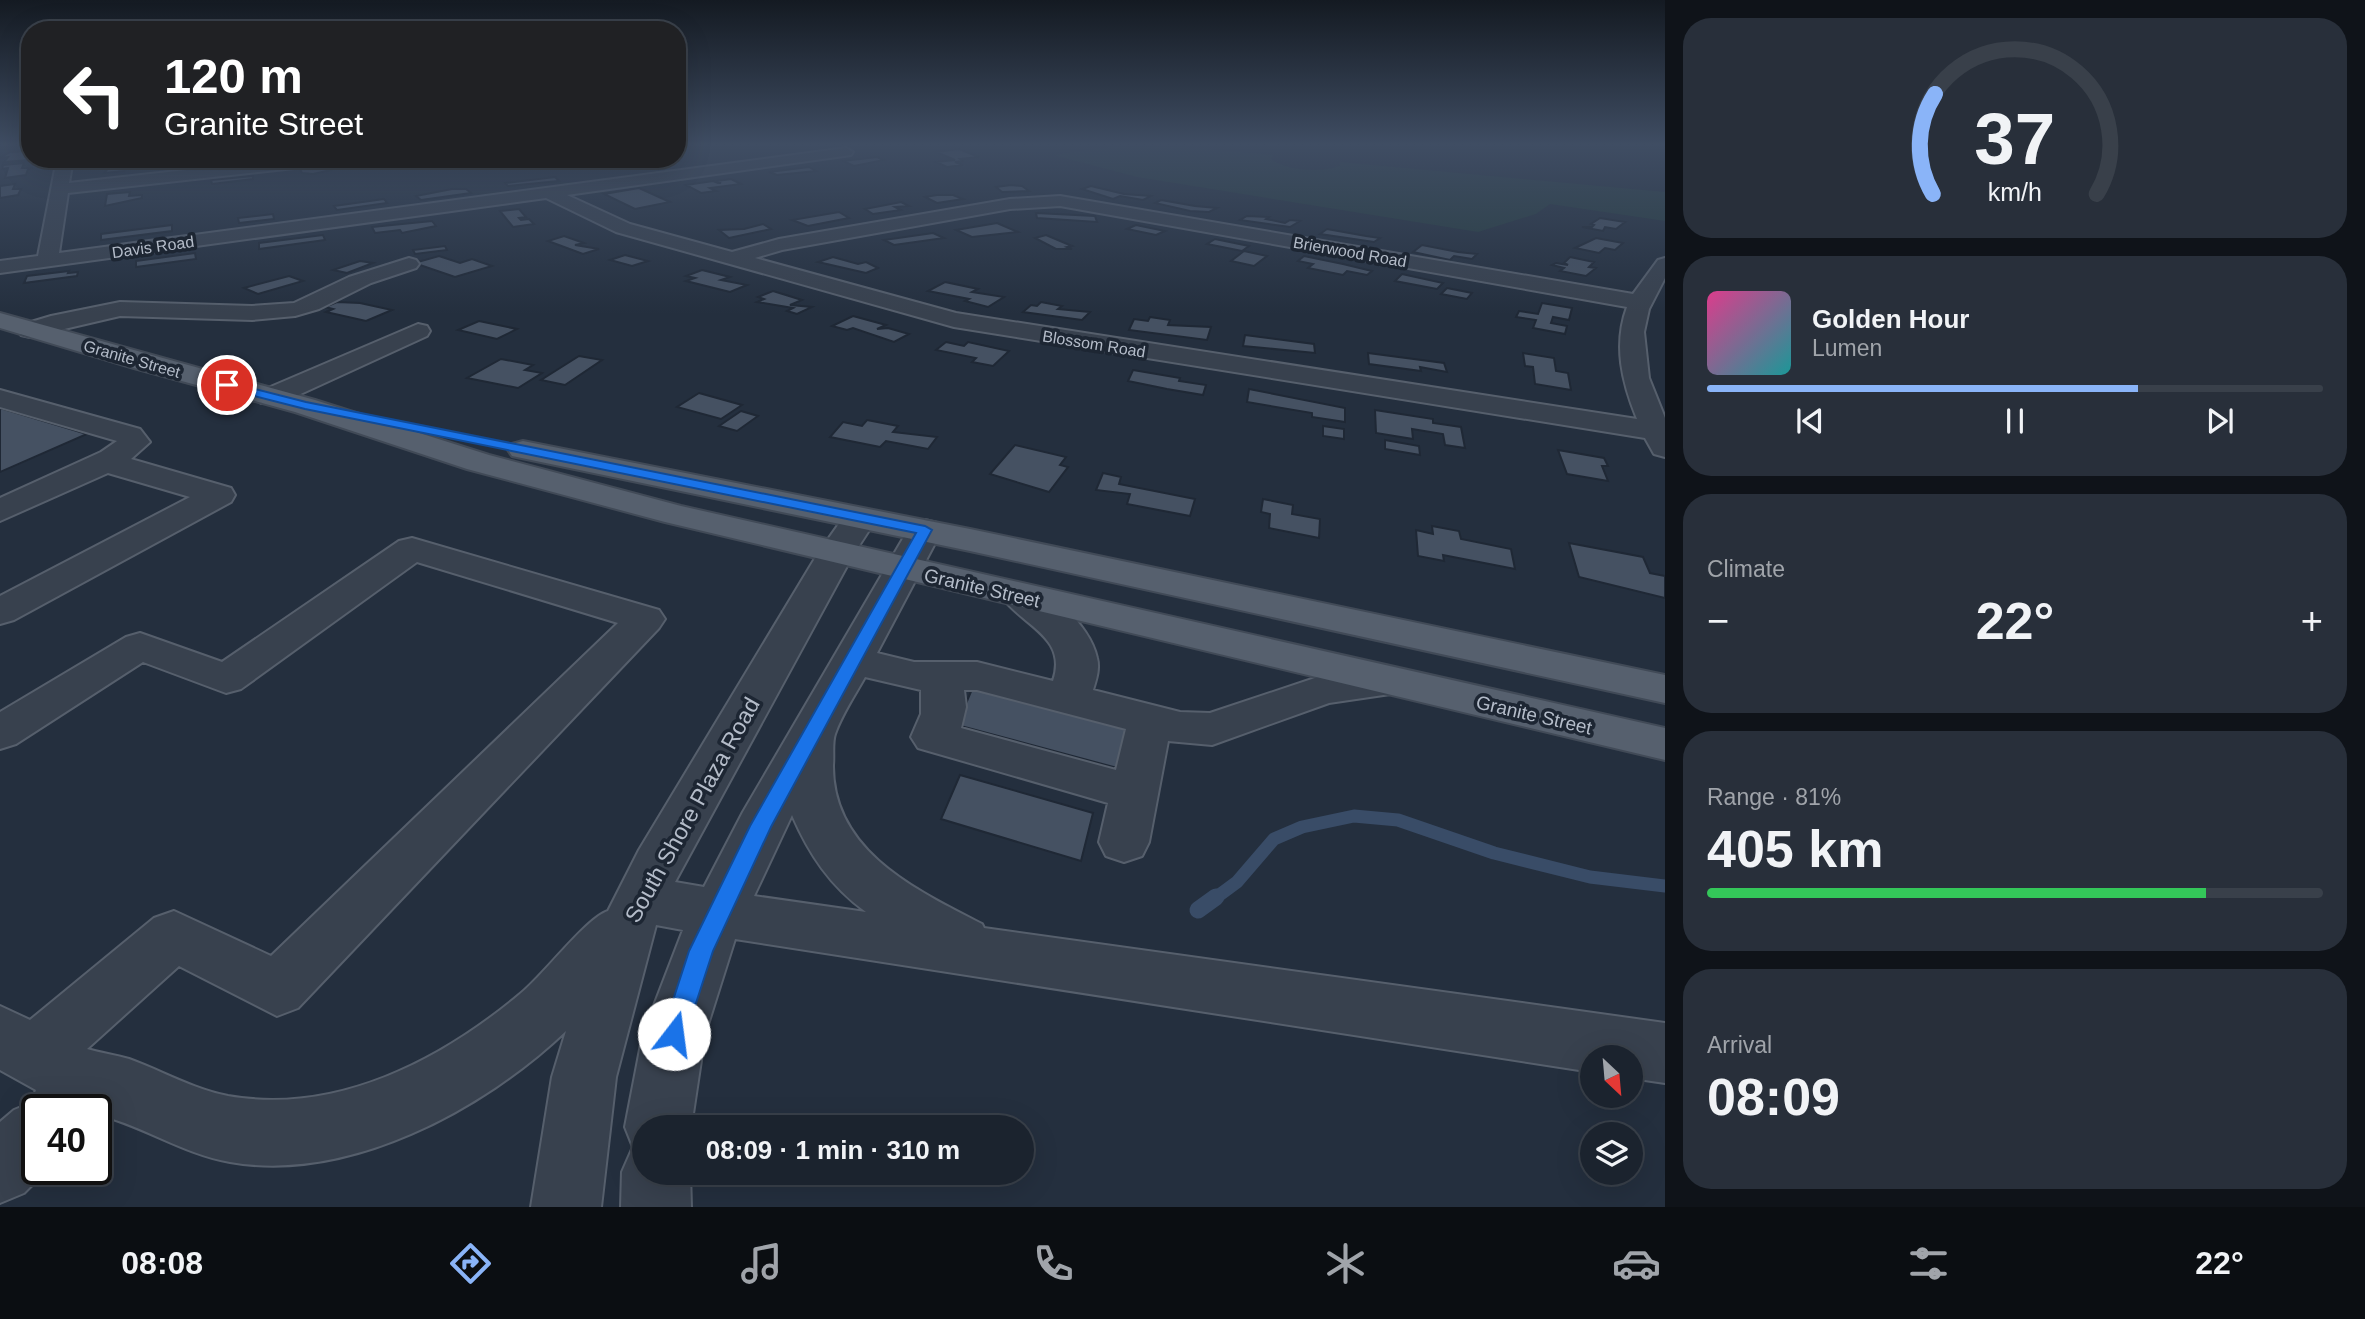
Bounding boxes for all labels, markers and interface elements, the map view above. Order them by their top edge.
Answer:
icon: left [49,49,140,140]
text: 120 m [164,49,303,103]
text: 37 [1975,98,2055,179]
text: Granite Street [164,106,363,142]
text: km/h [1988,178,2042,206]
street label: Davis Road [111,233,195,261]
street label: Brierwood Road [1292,234,1408,270]
text: Golden Hour [1812,304,1969,334]
street label: Blossom Road [1041,327,1147,361]
text: Lumen [1812,335,1882,361]
street label: Granite Street [82,337,183,381]
pin [197,355,257,415]
icon: arrive [208,366,246,404]
icon: previous [1791,402,1829,440]
icon: pause [1996,402,2034,440]
icon: next [2201,402,2239,440]
text: Climate [1707,556,1785,582]
street label: Granite Street [922,564,1043,612]
text: 22° [1976,592,2054,650]
text: − [1707,600,1729,642]
text: + [2301,600,2323,642]
street label: Granite Street [1474,691,1595,739]
street label: South Shore Plaza Road [619,693,765,927]
text: Range · 81% [1707,784,1841,810]
text: 405 km [1707,820,1883,878]
position arrow [637,997,711,1071]
text: Arrival [1707,1032,1772,1058]
north arrow [1580,1045,1643,1108]
map controls [1580,1045,1643,1185]
text: 08:09 [1707,1068,1840,1126]
speed limit sign: 40 [21,1094,112,1185]
button: layers [1580,1122,1643,1185]
text: 08:09 · 1 min · 310 m [706,1135,960,1165]
icon: directions [446,1239,495,1288]
icon: music [737,1239,786,1288]
icon: phone [1029,1239,1078,1288]
icon: climate [1321,1239,1370,1288]
icon: car [1612,1239,1661,1288]
icon: filters [1904,1239,1953,1288]
text: 08:08 [121,1245,203,1281]
text: 22° [2195,1245,2244,1281]

